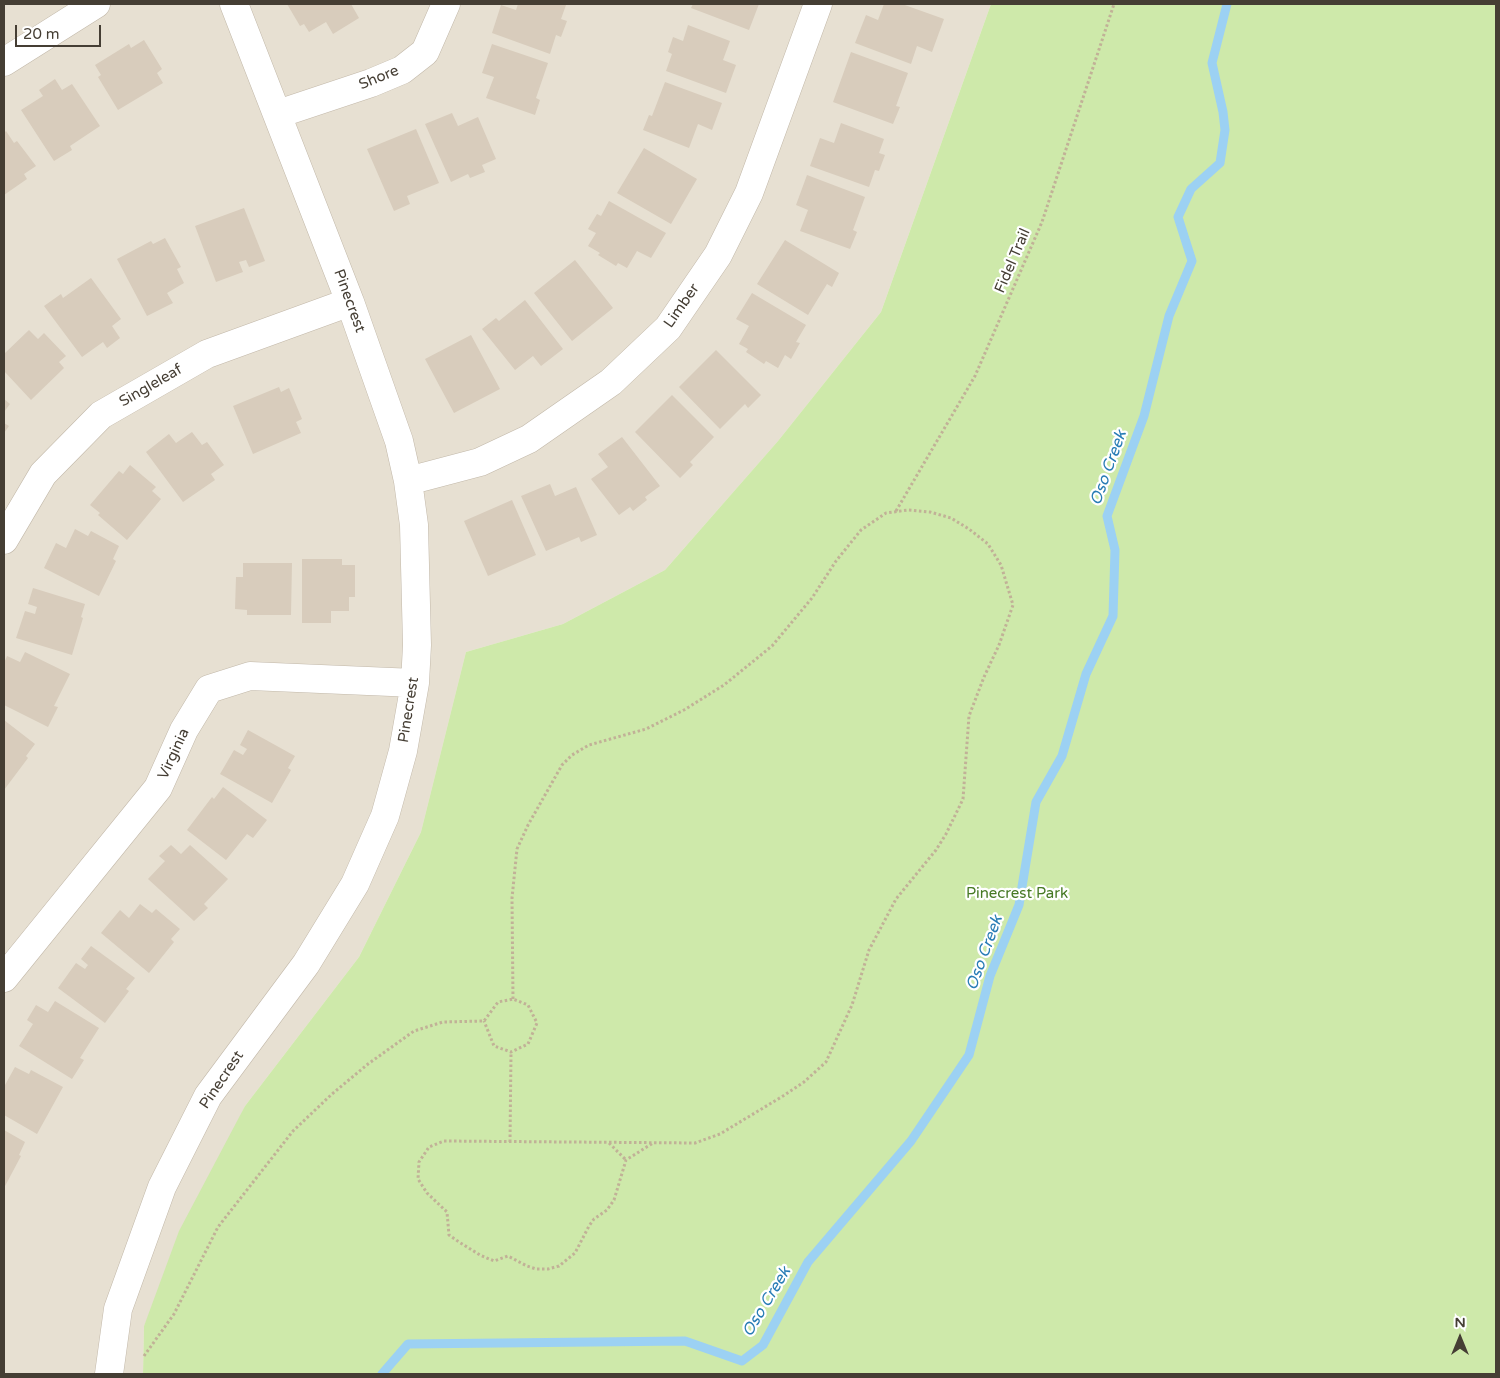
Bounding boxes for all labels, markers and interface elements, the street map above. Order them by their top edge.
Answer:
scale bar [18,15,104,47]
text: 20 m [23,25,60,43]
street label: Shore [356,62,402,94]
street label: Fidel Trail [991,226,1035,296]
street label: Pinecrest [329,267,369,335]
street label: Limber [660,280,704,332]
street label: Singleleaf [116,361,186,411]
water label: Oso Creek [1087,428,1131,508]
street label: Pinecrest [395,676,423,744]
street label: Virginia [154,726,194,782]
park label: Pinecrest Park [966,885,1068,903]
water label: Oso Creek [963,913,1007,993]
street label: Pinecrest [196,1048,248,1112]
water label: Oso Creek [739,1264,795,1340]
north arrow [1435,1313,1485,1363]
text: N [1454,1314,1466,1331]

